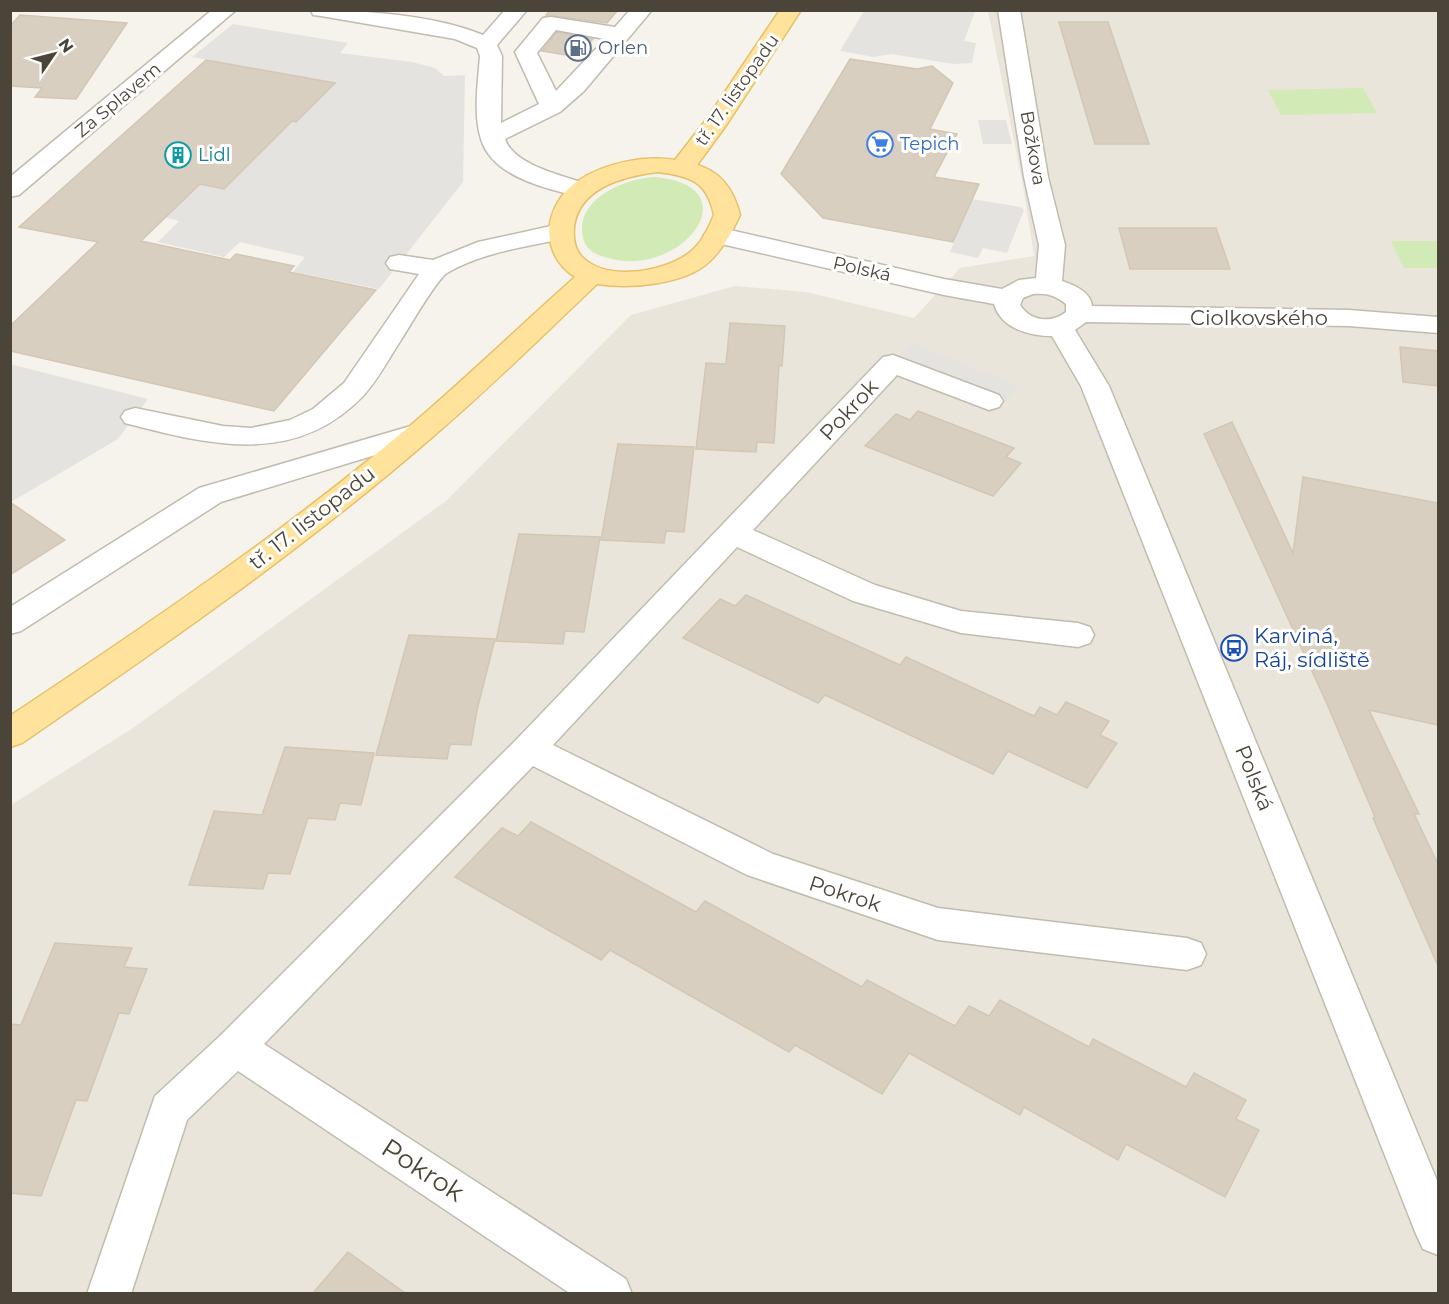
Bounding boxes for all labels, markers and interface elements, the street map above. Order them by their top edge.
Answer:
north arrow [24,24,84,84]
street label: tř. 17. listopadu [690,30,784,150]
fuel station icon: Orlen [563,33,593,63]
text: N [54,35,77,56]
place label: Orlen [598,37,648,59]
street label: Za Splavem [71,58,165,142]
street label: Božkova [1016,109,1050,187]
supermarket icon: Tepich [865,129,895,159]
place label: Tepich [900,133,959,155]
building icon: Lidl [163,140,193,170]
place label: Lidl [198,144,231,166]
street label: Polská [831,252,893,286]
street label: Ciolkovského [1190,305,1328,330]
street label: Pokrok [814,374,883,445]
street label: tř. 17. listopadu [244,461,380,575]
place label: Karviná, Ráj, sídliště [1254,623,1370,672]
bus stop icon: Karviná, Ráj, sídliště [1219,633,1249,663]
street label: Polská [1230,741,1279,814]
street label: Pokrok [806,870,885,917]
street label: Pokrok [376,1132,471,1209]

